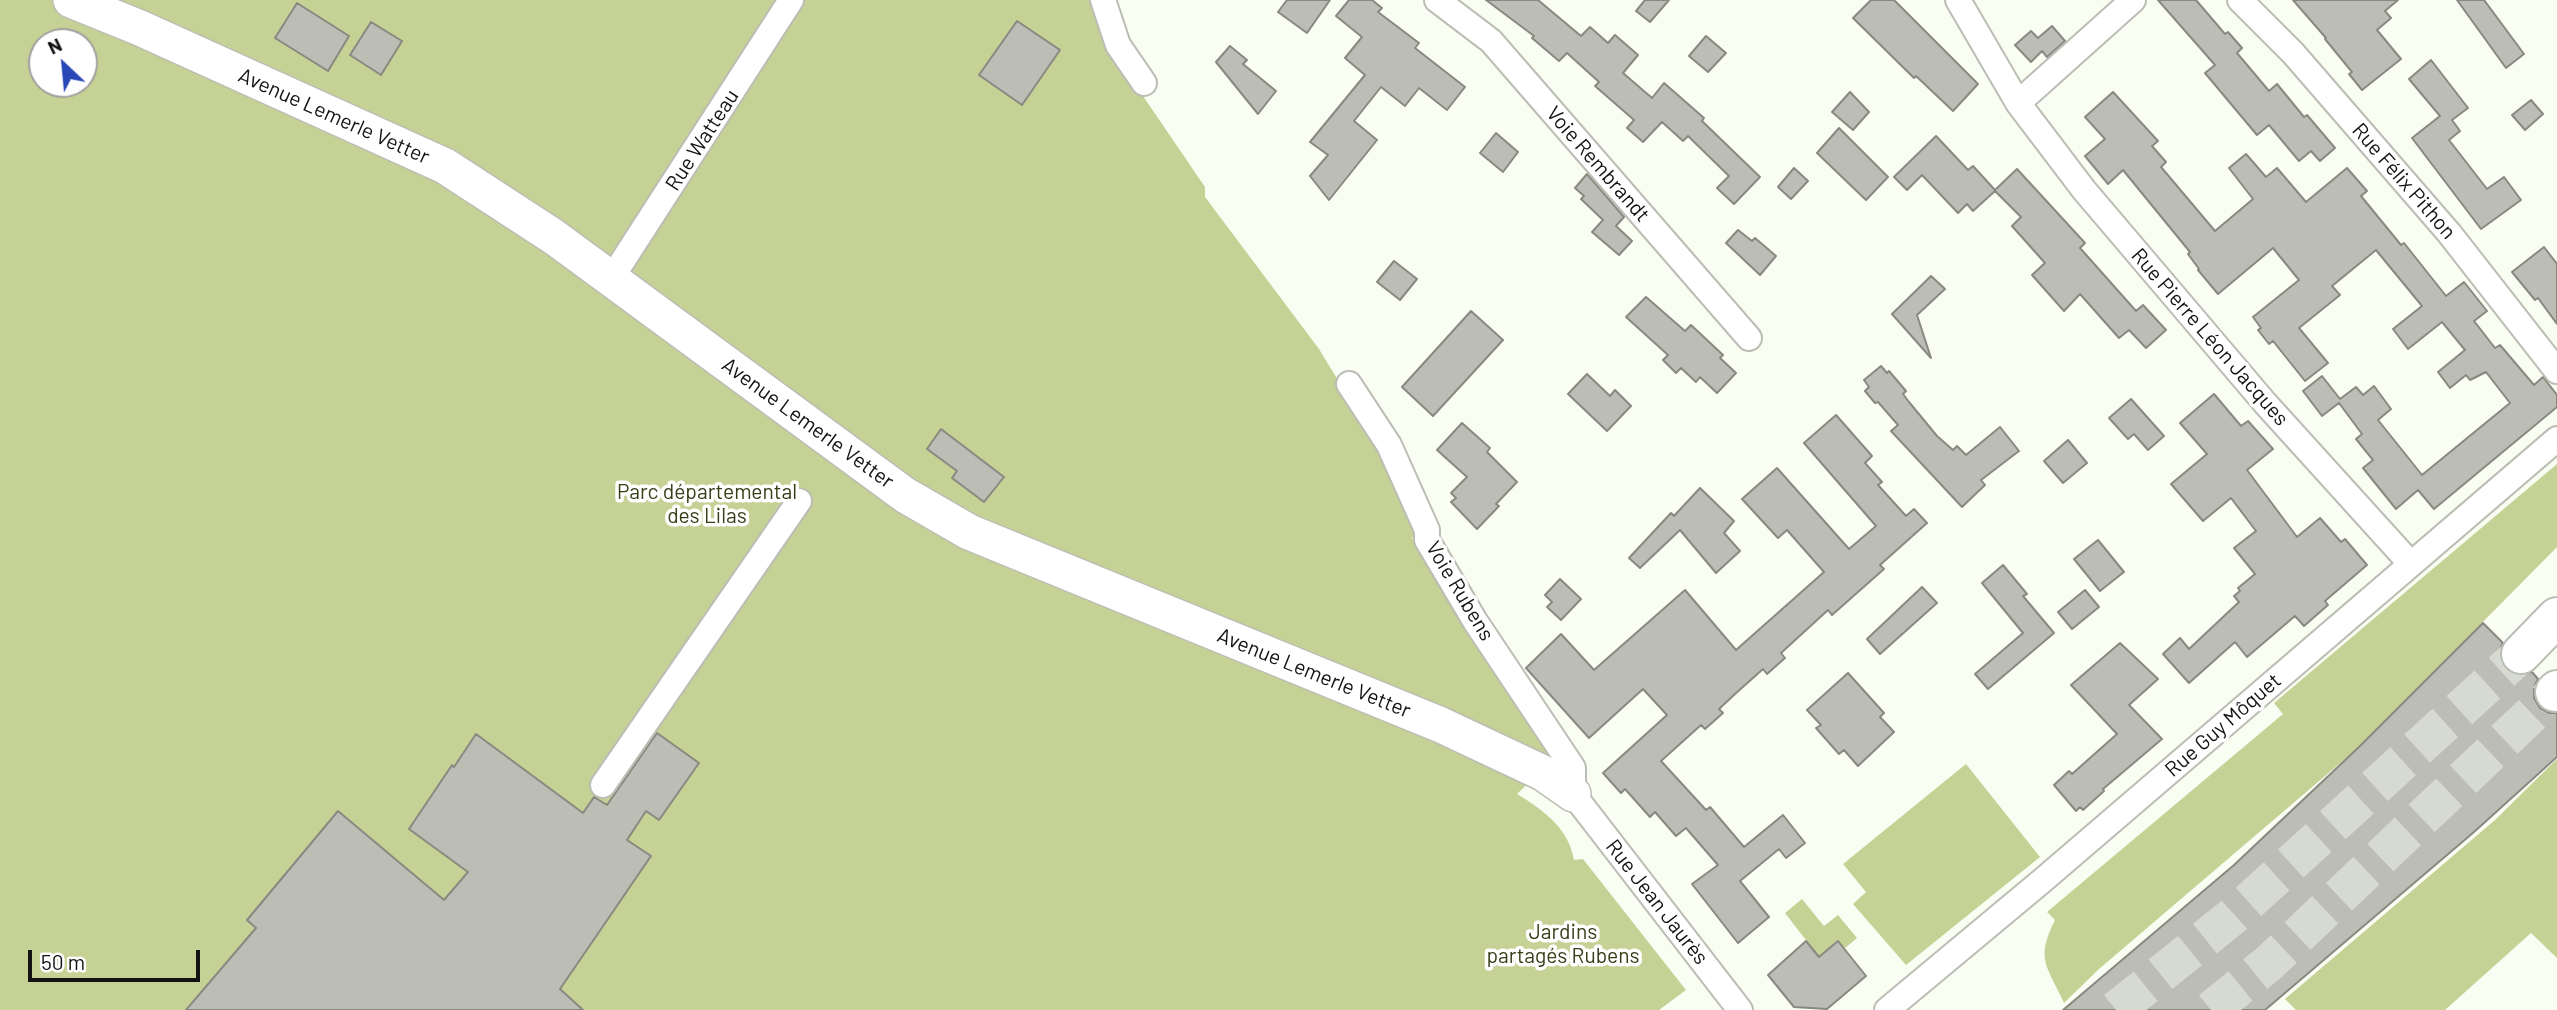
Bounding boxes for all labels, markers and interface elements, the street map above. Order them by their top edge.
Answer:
north arrow [28,28,98,98]
text: N [44,32,65,59]
street label: Avenue Lemerle Vetter [235,62,433,170]
street label: Rue Watteau [660,85,744,195]
street label: Voie Rembrandt [1541,101,1655,227]
street label: Rue Félix Pithon [2347,118,2461,244]
street label: Rue Pierre Léon Jacques [2126,243,2294,431]
street label: Avenue Lemerle Vetter [717,352,899,494]
park label: Parc départemental des Lilas [617,479,797,529]
street label: Voie Rubens [1420,537,1500,645]
street label: Avenue Lemerle Vetter [1214,623,1414,723]
street label: Rue Guy Môquet [2160,668,2286,782]
street label: Rue Jean Jaurès [1600,834,1714,970]
park label: Jardins partagés Rubens [1486,919,1640,969]
scale bar [32,936,203,980]
text: 50 m [41,949,85,974]

